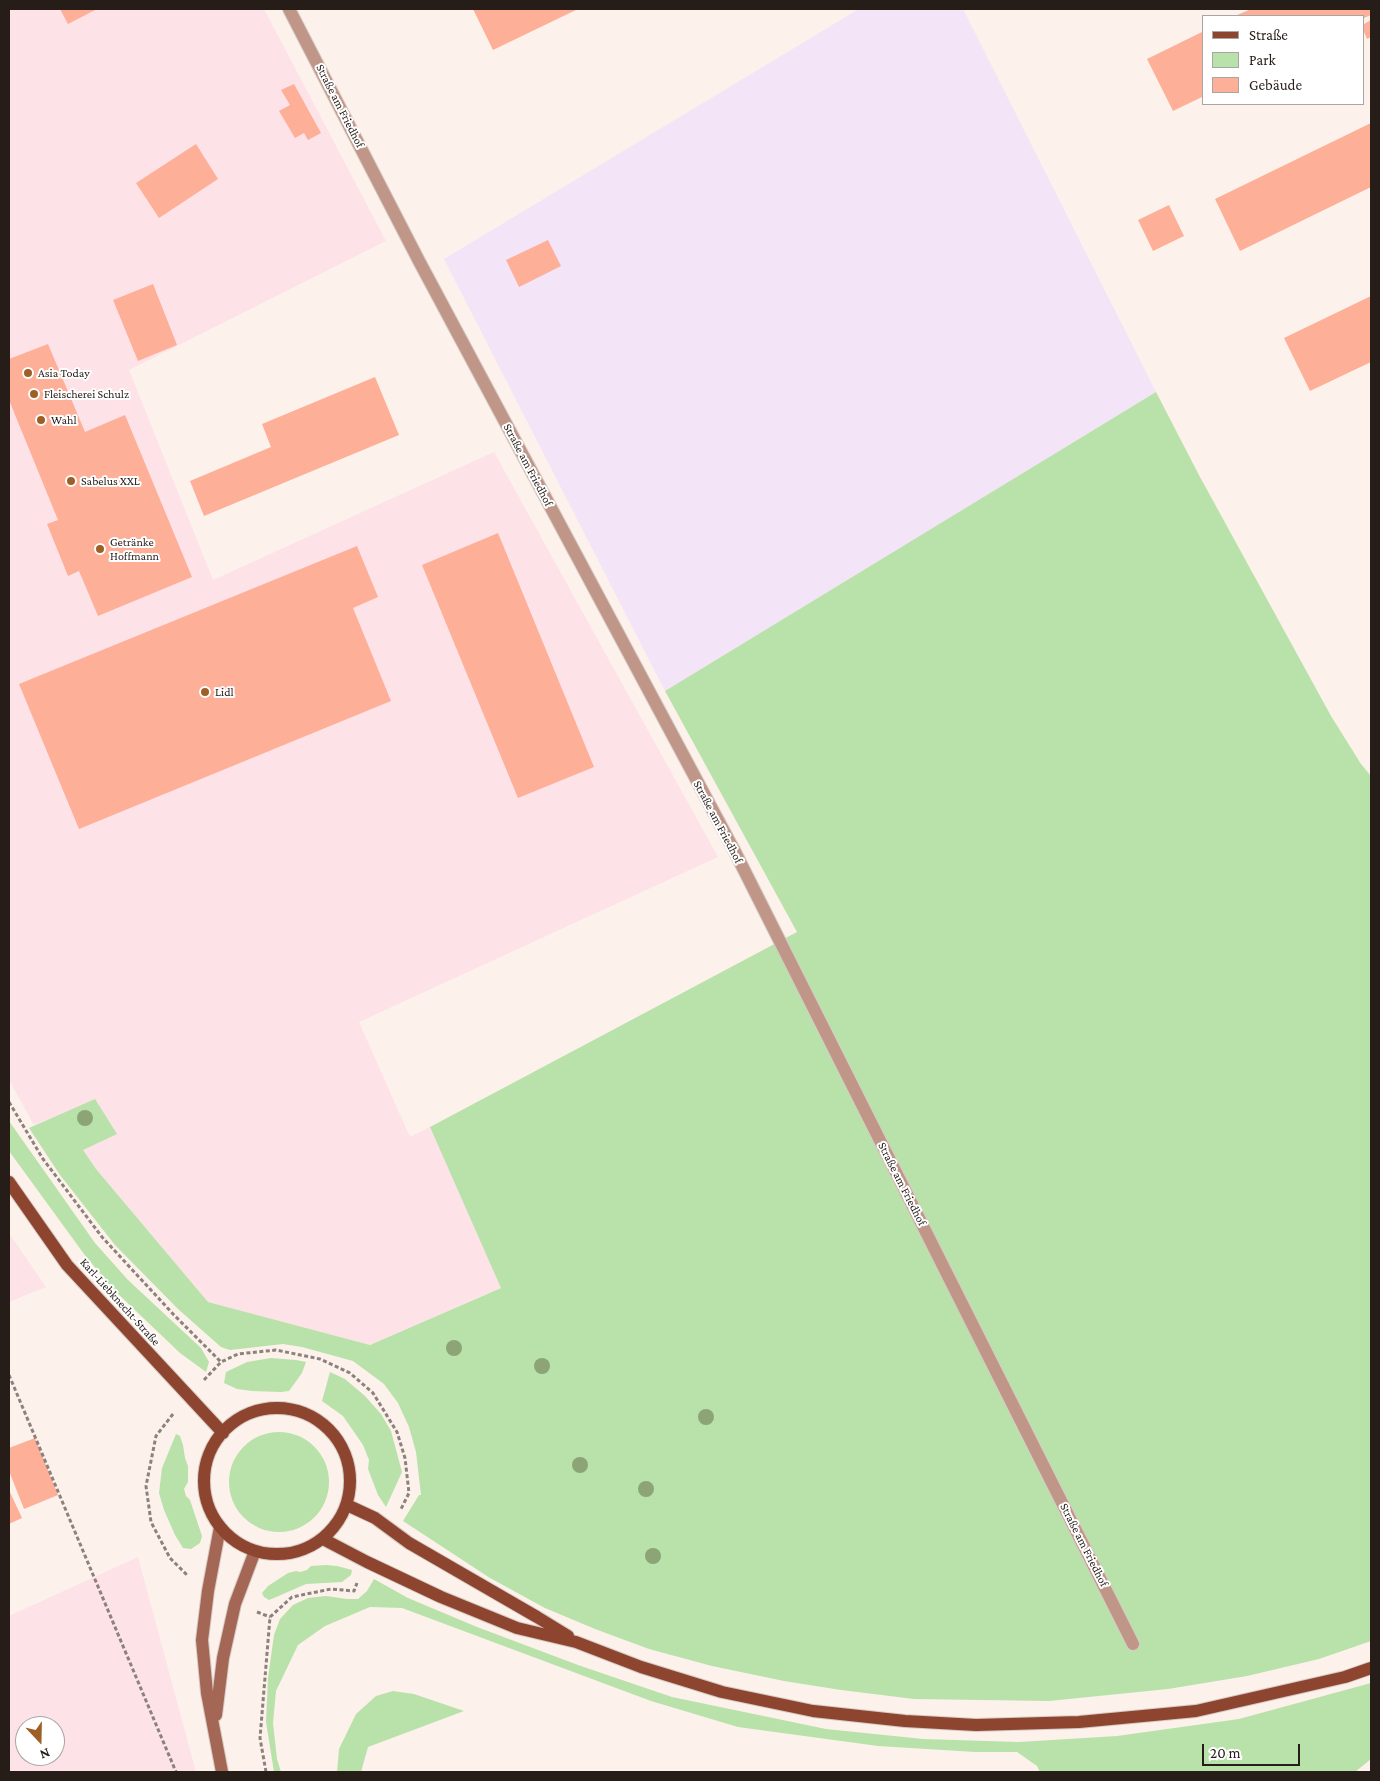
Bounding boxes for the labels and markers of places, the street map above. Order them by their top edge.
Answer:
place label: Asia Today [38,366,90,380]
marker: Asia Today [22,367,34,379]
place label: Fleischerei Schulz [44,387,129,401]
marker: Fleischerei Schulz [28,388,40,400]
place label: Wahl [51,413,77,427]
marker: Wahl [35,414,47,426]
place label: Sabelus XXL [81,474,140,488]
marker: Sabelus XXL [65,475,77,487]
place label: Getränke Hoffmann [110,535,159,563]
marker: Getränke Hoffmann [94,543,106,555]
place label: Lidl [215,685,234,699]
marker: Lidl [199,686,211,698]

